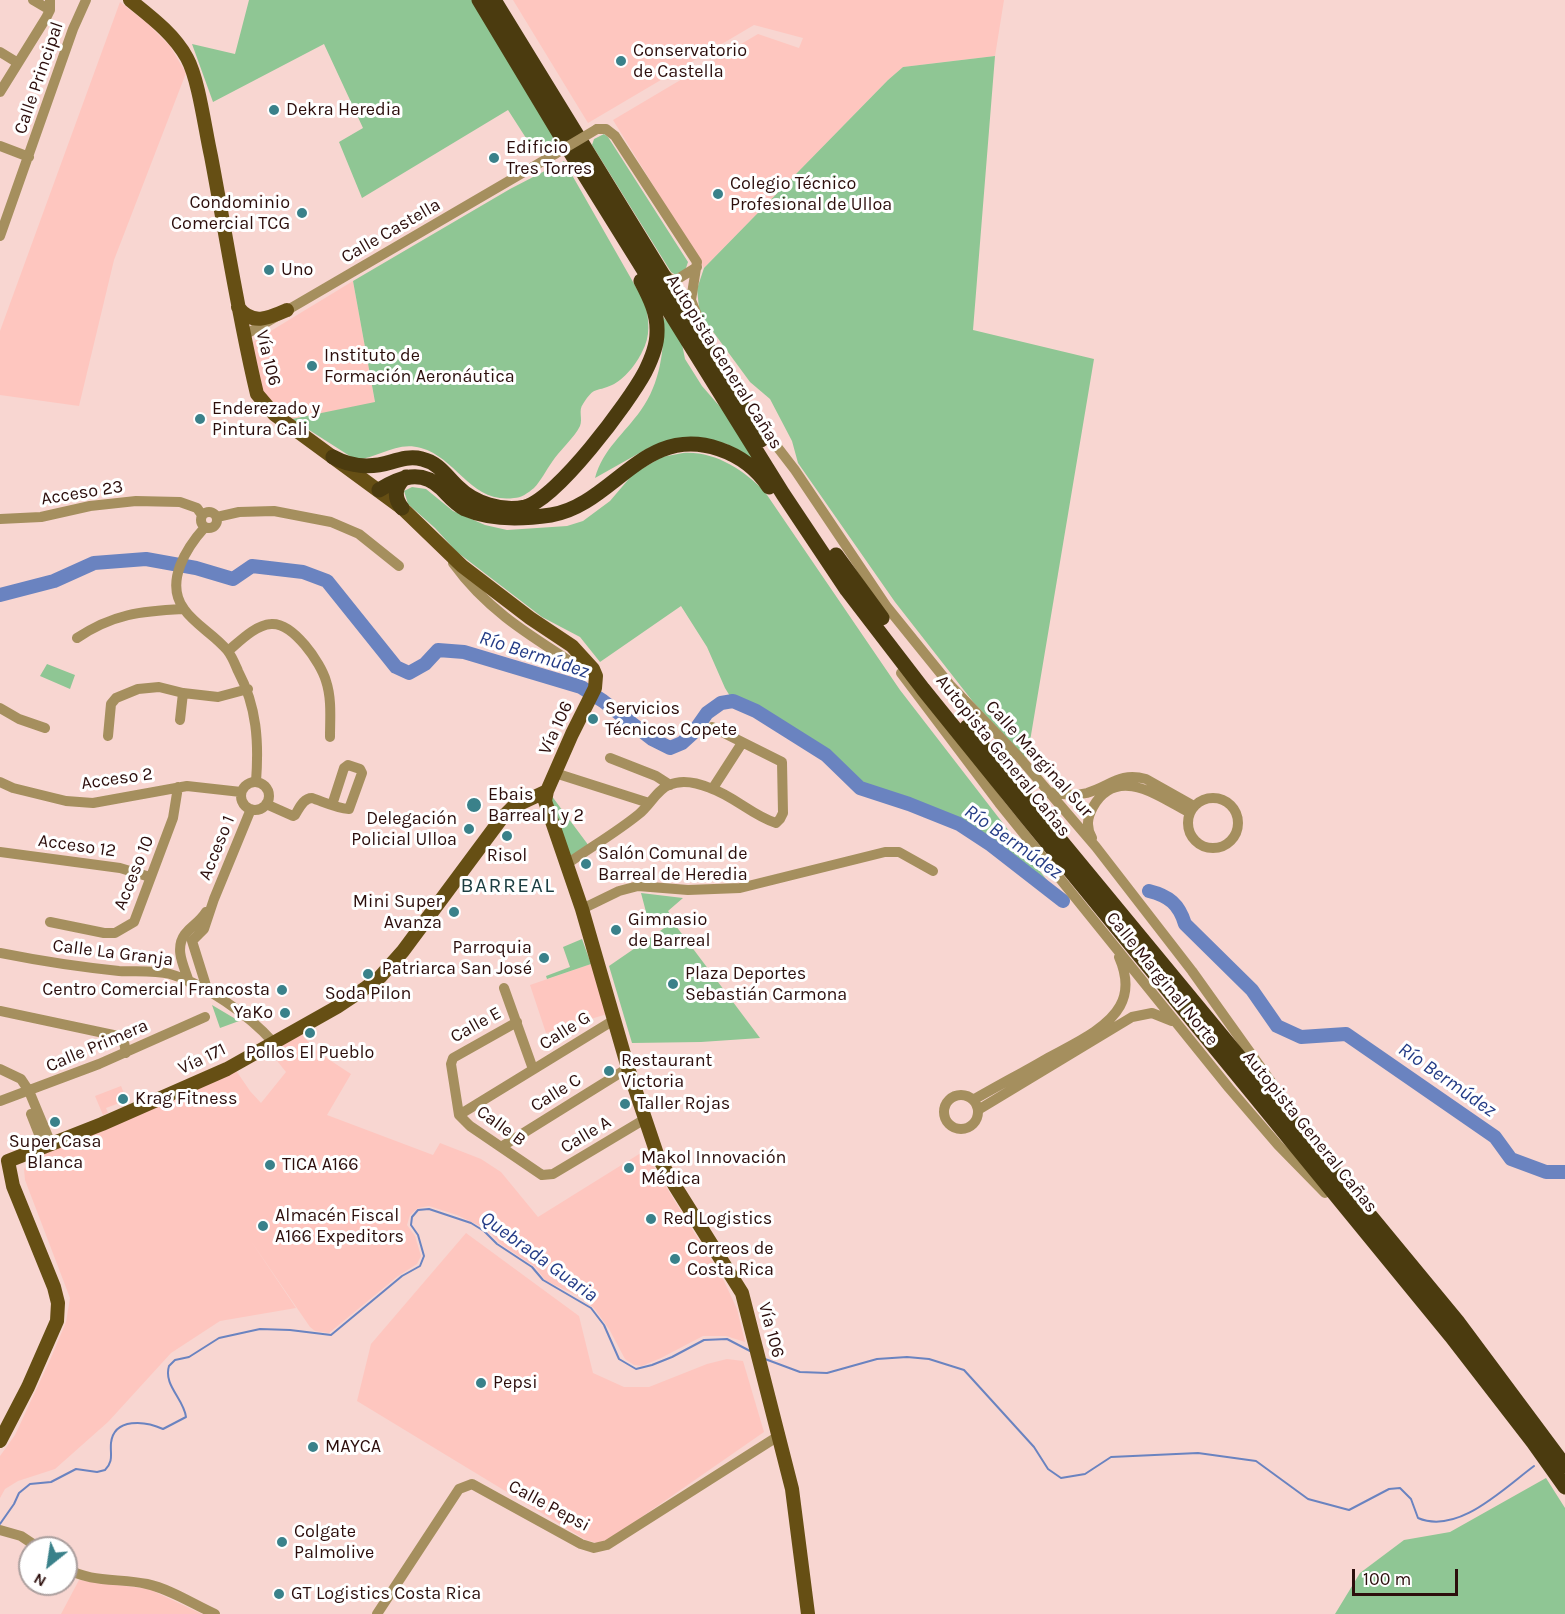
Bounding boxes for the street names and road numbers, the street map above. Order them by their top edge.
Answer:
street label: Calle Principal [10,19,68,137]
street label: Calle Castella [338,194,444,268]
street label: Autopista General Cañas [661,271,787,453]
street label: Vía 106 [251,328,285,388]
street label: Acceso 23 [39,476,125,510]
street label: Autopista General Cañas [931,671,1075,841]
street label: Calle Marginal Sur [981,696,1097,822]
street label: Vía 106 [534,698,578,758]
street label: Acceso 2 [80,763,154,795]
street label: Acceso 1 [194,813,240,883]
street label: Acceso 12 [37,830,117,862]
street label: Acceso 10 [109,833,159,913]
street label: Calle Marginal Norte [1101,908,1223,1050]
street label: Calle La Granja [51,935,175,971]
street label: Calle E [447,1002,505,1048]
street label: Calle G [535,1007,595,1055]
street label: Calle Primera [43,1015,151,1077]
street label: Vía 171 [175,1039,229,1079]
street label: Autopista General Cañas [1238,1047,1382,1217]
street label: Calle C [527,1069,585,1117]
street label: Calle B [472,1101,530,1151]
street label: Calle A [557,1112,615,1158]
street label: Vía 106 [753,1300,789,1360]
street label: Calle Pepsi [505,1476,593,1536]

